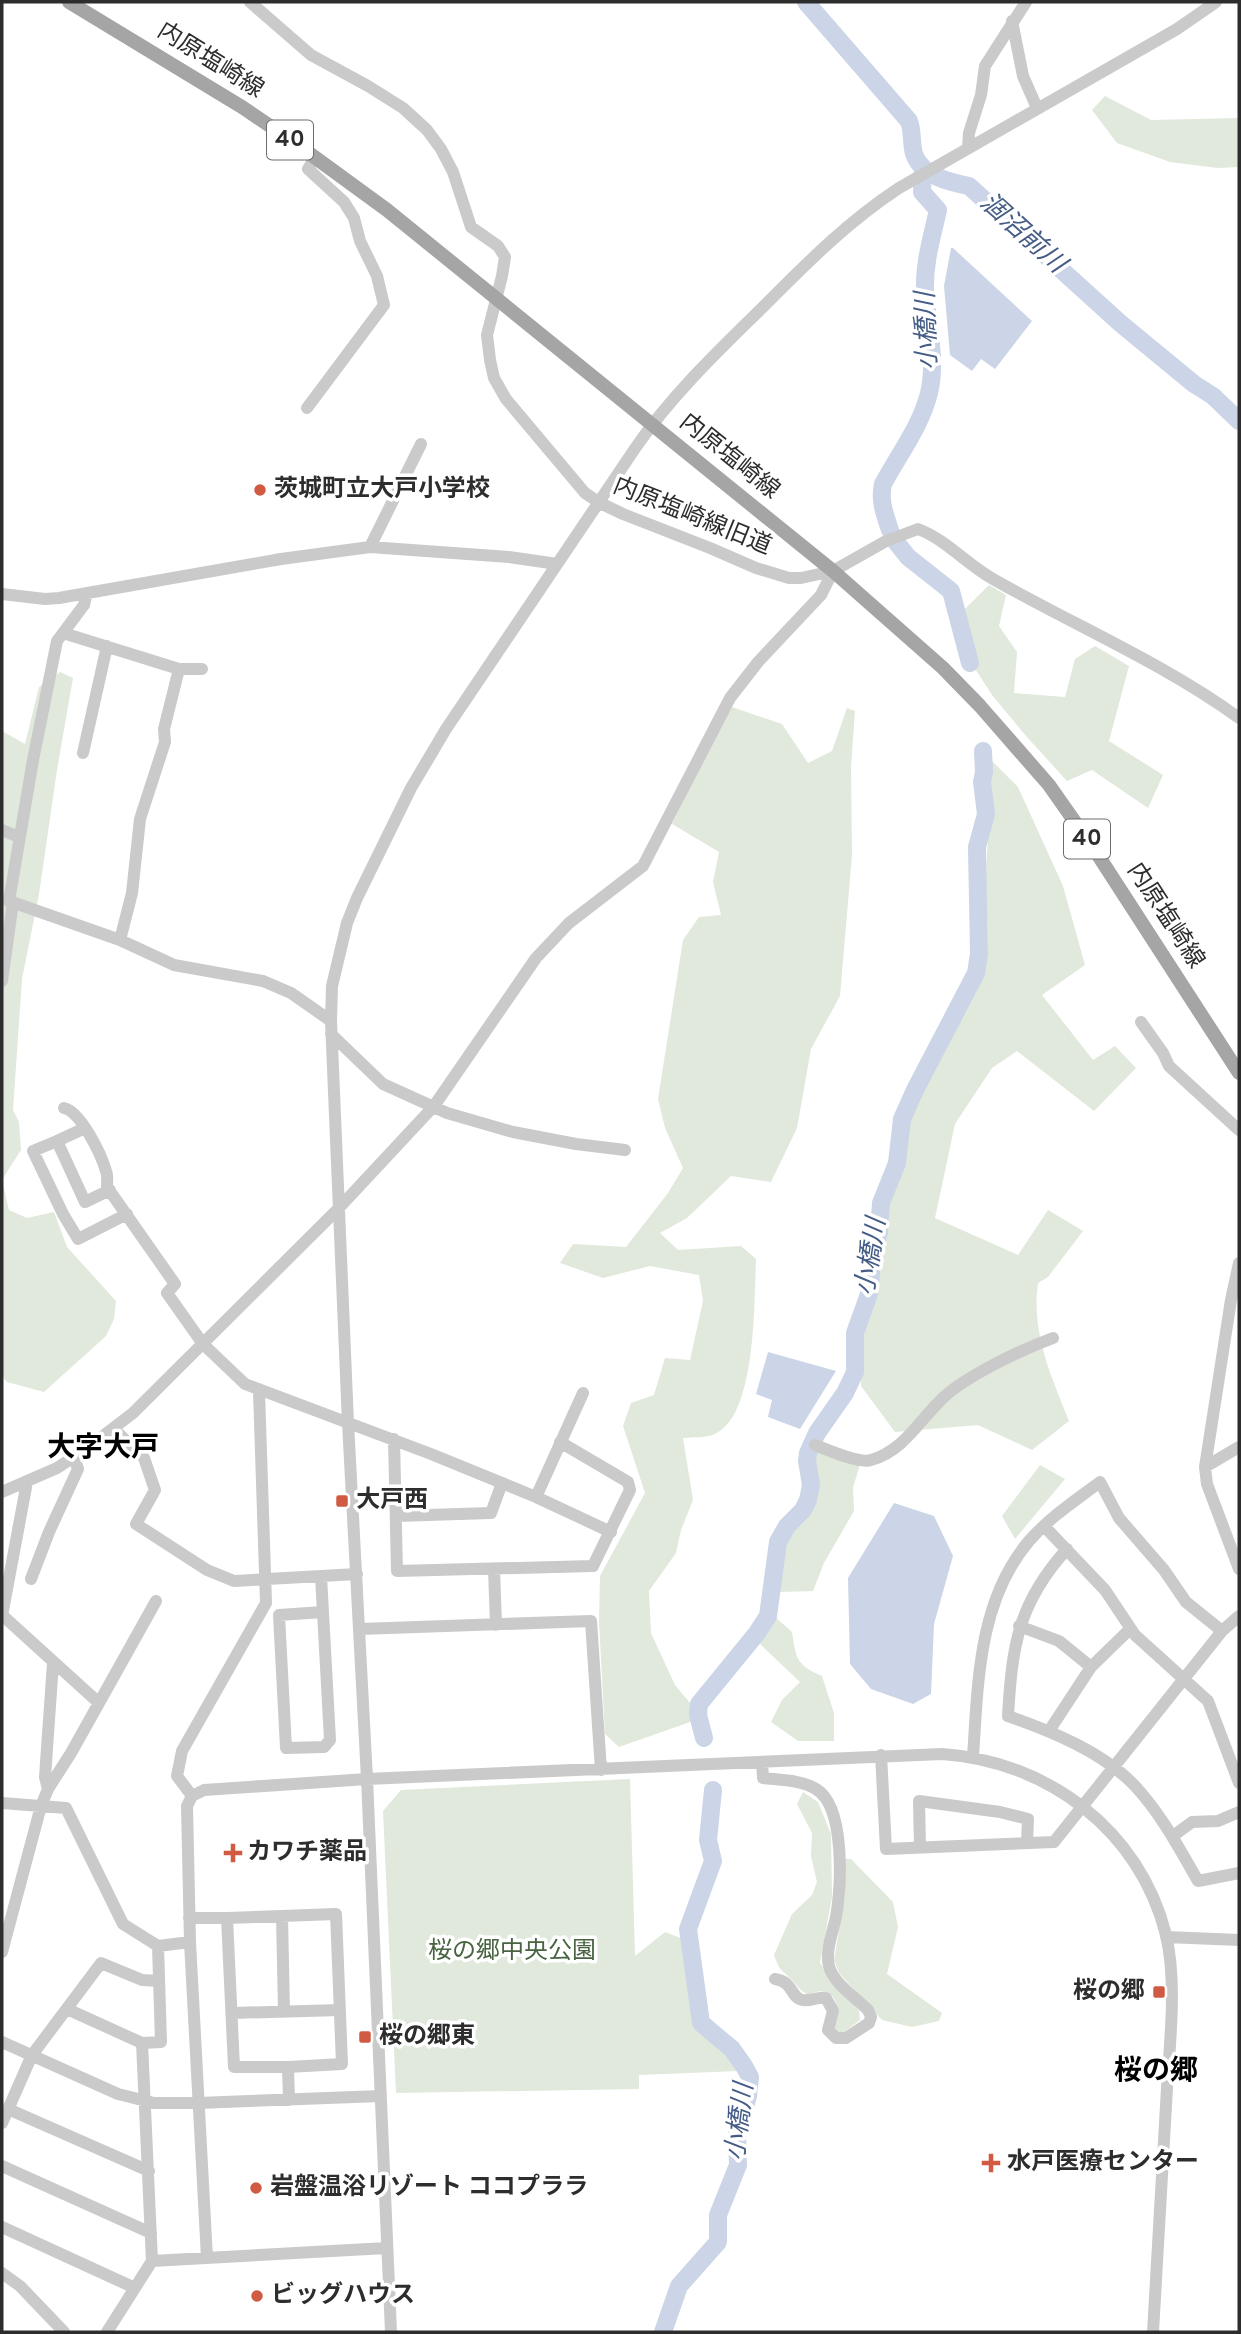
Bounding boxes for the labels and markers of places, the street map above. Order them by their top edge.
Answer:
place label: 茨城町立大戸小学校 [274,475,490,505]
marker: 茨城町立大戸小学校 [252,482,268,498]
place label: 大戸西 [356,1486,428,1516]
marker: 大戸西 [334,1493,350,1509]
place label: カワチ薬品 [247,1838,367,1868]
marker: カワチ薬品 [225,1845,241,1861]
place label: 桜の郷 [1073,1977,1145,2007]
marker: 桜の郷 [1151,1984,1167,2000]
place label: 桜の郷東 [379,2022,475,2052]
marker: 桜の郷東 [357,2029,373,2045]
place label: 水戸医療センター [1007,2148,1199,2178]
marker: 水戸医療センター [981,2153,1001,2173]
place label: 岩盤温浴リゾート ココプララ [270,2173,588,2203]
marker: 岩盤温浴リゾート ココプララ [248,2180,264,2196]
place label: ビッグハウス [271,2281,415,2311]
marker: ビッグハウス [249,2288,265,2304]

